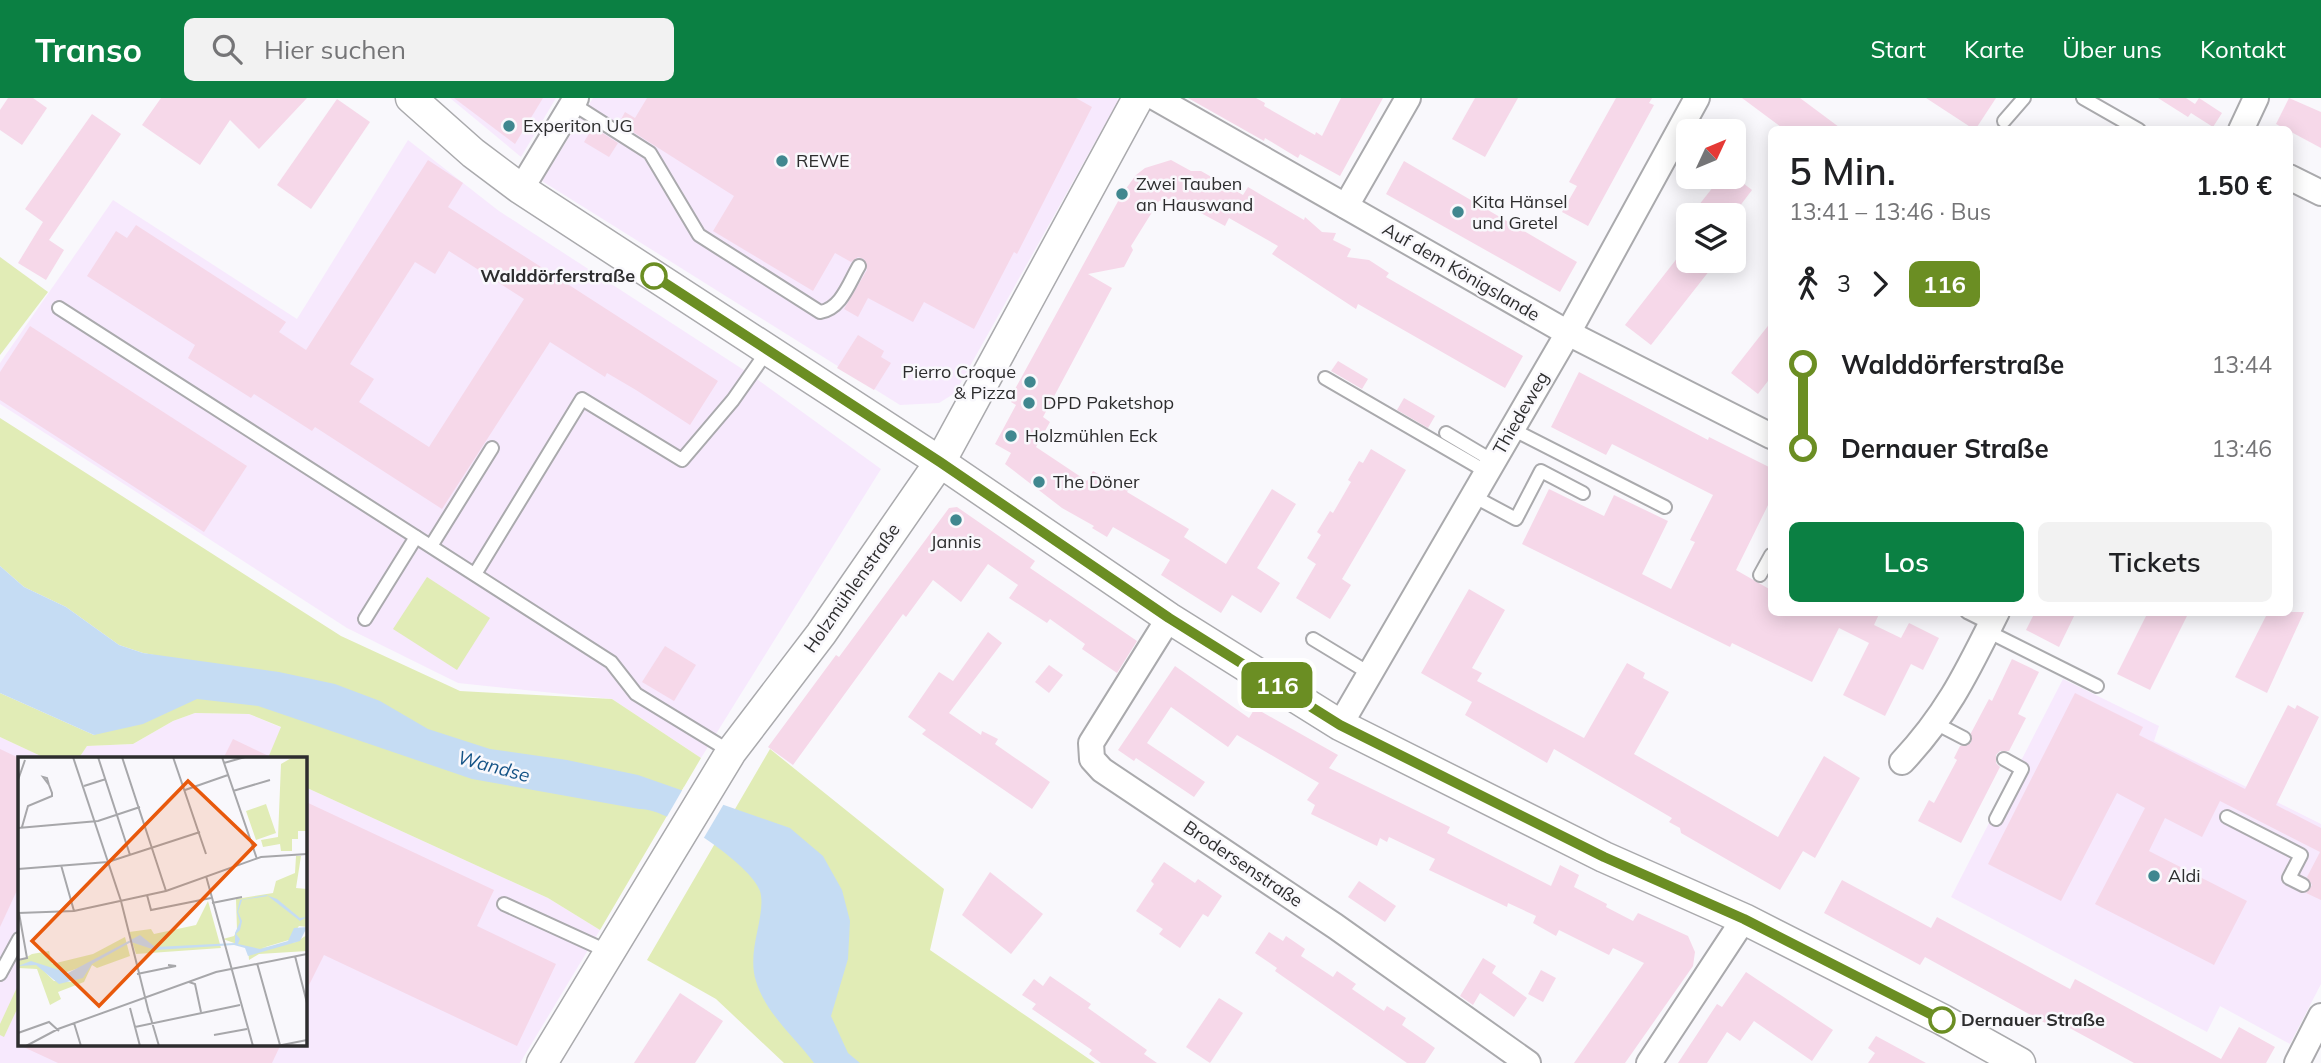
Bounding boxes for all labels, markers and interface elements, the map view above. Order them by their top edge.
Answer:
search box [184,18,674,81]
text: Transo [35,29,142,70]
icon: search [208,30,246,68]
text: Hier suchen [264,33,406,66]
text: Start [1870,34,1926,64]
text: Karte [1964,34,2024,64]
text: Über uns [2062,34,2162,64]
text: Kontakt [2200,34,2286,64]
place label: Experiton UG [523,114,633,137]
marker: Experiton UG [501,118,517,134]
north arrow [1676,119,1746,189]
map controls [1676,119,1746,273]
text: 5 Min. [1789,147,1896,195]
place label: REWE [796,149,850,172]
marker: REWE [774,153,790,169]
text: 1.50 € [2196,169,2272,202]
place label: Zwei Tauben an Hauswand [1136,172,1253,216]
marker: Zwei Tauben an Hauswand [1114,186,1130,202]
place label: Kita Hänsel und Gretel [1472,190,1568,234]
text: 13:41 – 13:46 · Bus [1789,197,1991,226]
button: layers [1676,203,1746,273]
marker: Kita Hänsel und Gretel [1450,204,1466,220]
street label: Auf dem Königslande [1378,217,1544,326]
marker: Walddörferstraße [641,263,667,289]
place label: Walddörferstraße [480,264,635,287]
icon: walk [1789,265,1827,303]
icon: forward [1861,265,1899,303]
text: 3 [1837,269,1851,298]
text: 116 [1923,269,1966,299]
text: Walddörferstraße [1841,348,2064,381]
text: 13:44 [2212,350,2272,379]
place label: Pierro Croque & Pizza [902,360,1016,404]
street label: Thiedeweg [1488,367,1554,458]
marker: Pierro Croque & Pizza [1022,374,1038,390]
place label: DPD Paketshop [1043,391,1174,414]
marker: DPD Paketshop [1021,395,1037,411]
place label: Holzmühlen Eck [1025,424,1158,447]
marker: Holzmühlen Eck [1003,428,1019,444]
text: Dernauer Straße [1841,432,2049,465]
text: 13:46 [2212,434,2272,463]
place label: The Döner [1053,470,1140,493]
marker: The Döner [1031,474,1047,490]
marker: Jannis [948,512,964,528]
street label: Holzmühlenstraße [798,519,905,657]
button: Los [1789,522,2024,602]
button: Tickets [2038,522,2272,602]
place label: Jannis [930,530,982,553]
line badge: 116 [1237,662,1317,708]
text: 116 [1255,670,1299,700]
water label: Wandse [455,745,533,787]
inset map [18,757,306,1046]
street label: Brodersenstraße [1179,815,1307,912]
place label: Aldi [2168,864,2201,887]
marker: Aldi [2146,868,2162,884]
marker: Dernauer Straße [1929,1007,1955,1033]
place label: Dernauer Straße [1961,1008,2105,1031]

